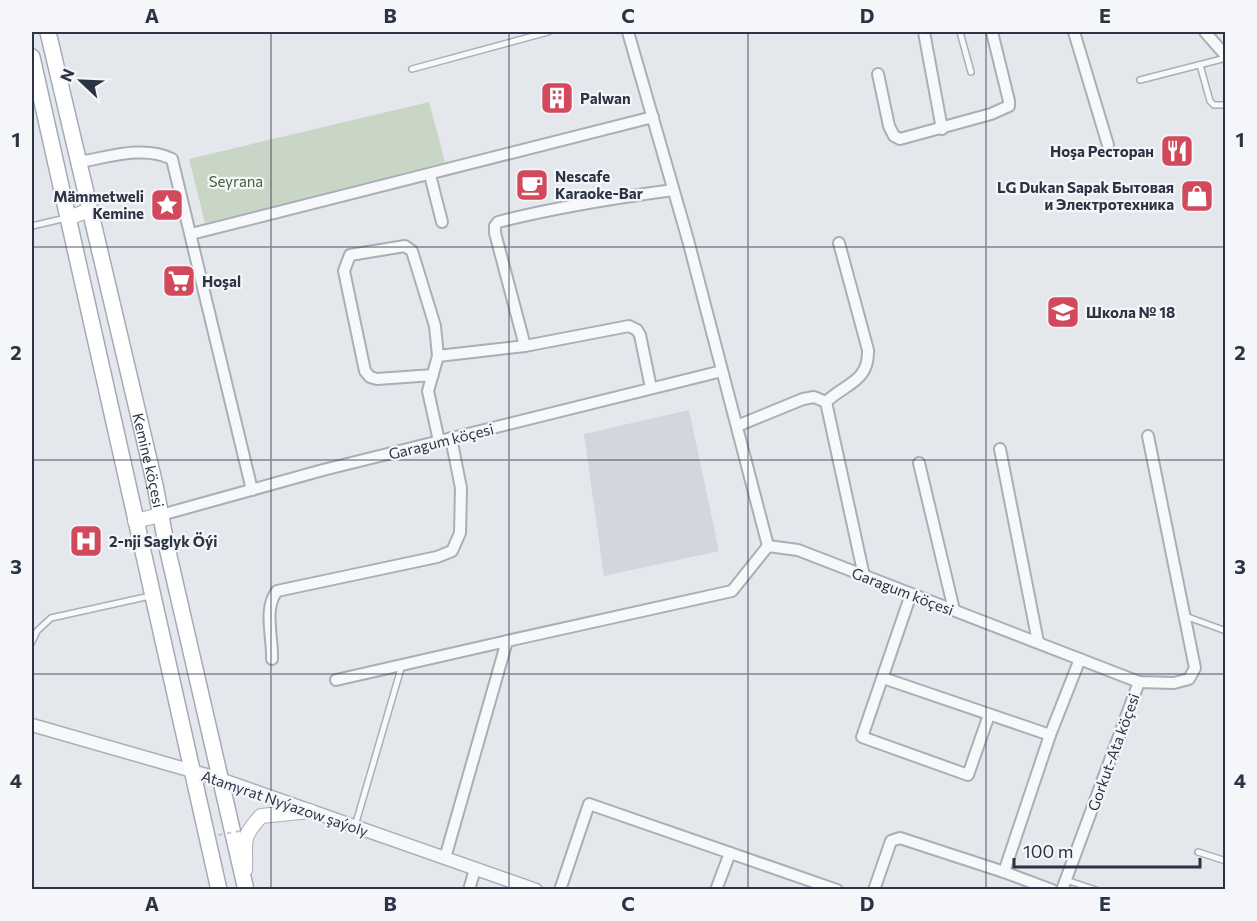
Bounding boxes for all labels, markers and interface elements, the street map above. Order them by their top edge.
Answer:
text: A [145,3,159,27]
text: B [383,3,397,27]
text: C [621,3,635,27]
text: D [860,3,874,27]
text: E [1099,3,1111,27]
north arrow [51,51,111,111]
text: N [56,66,78,84]
building icon: Palwan [539,80,575,116]
place label: Palwan [580,89,631,107]
text: 1 [11,127,21,151]
text: 1 [1235,127,1245,151]
restaurant icon: Hoşa Ресторан [1159,133,1195,169]
place label: Hoşa Ресторан [1050,142,1154,160]
cafe icon: Nescafe Karaoke-Bar [514,167,550,203]
place label: Nescafe Karaoke-Bar [555,167,643,202]
park label: Seyrana [209,172,263,190]
place label: LG Dukan Sapak Бытовая и Электротехника [997,178,1174,213]
shop icon: LG Dukan Sapak Бытовая и Электротехника [1179,178,1215,214]
place label: Mämmetweli Kemine [53,187,144,222]
place icon: Mämmetweli Kemine [149,187,185,223]
supermarket icon: Hoşal [161,263,197,299]
place label: Hoşal [202,272,241,290]
school or university icon: Школа № 18 [1045,294,1081,330]
place label: Школа № 18 [1086,303,1175,321]
text: 2 [10,340,22,364]
text: 2 [1234,340,1246,364]
street label: Kemine köçesi [129,411,168,509]
street label: Garagum köçesi [387,419,495,463]
hospital icon: 2-nji Saglyk Öýi [68,523,104,559]
place label: 2-nji Saglyk Öýi [109,532,217,550]
text: 3 [10,554,22,578]
text: 3 [1234,554,1246,578]
street label: Garagum köçesi [849,563,957,619]
street label: Gorkut-Ata köçesi [1083,691,1143,813]
street label: Atamyrat Nyýazow şaýoly [199,766,371,840]
text: 4 [10,768,22,792]
text: 4 [1234,768,1246,792]
scale bar [1014,831,1200,869]
text: 100 m [1023,840,1073,862]
text: A [145,891,159,915]
text: B [383,891,397,915]
text: C [621,891,635,915]
text: D [860,891,874,915]
text: E [1099,891,1111,915]

